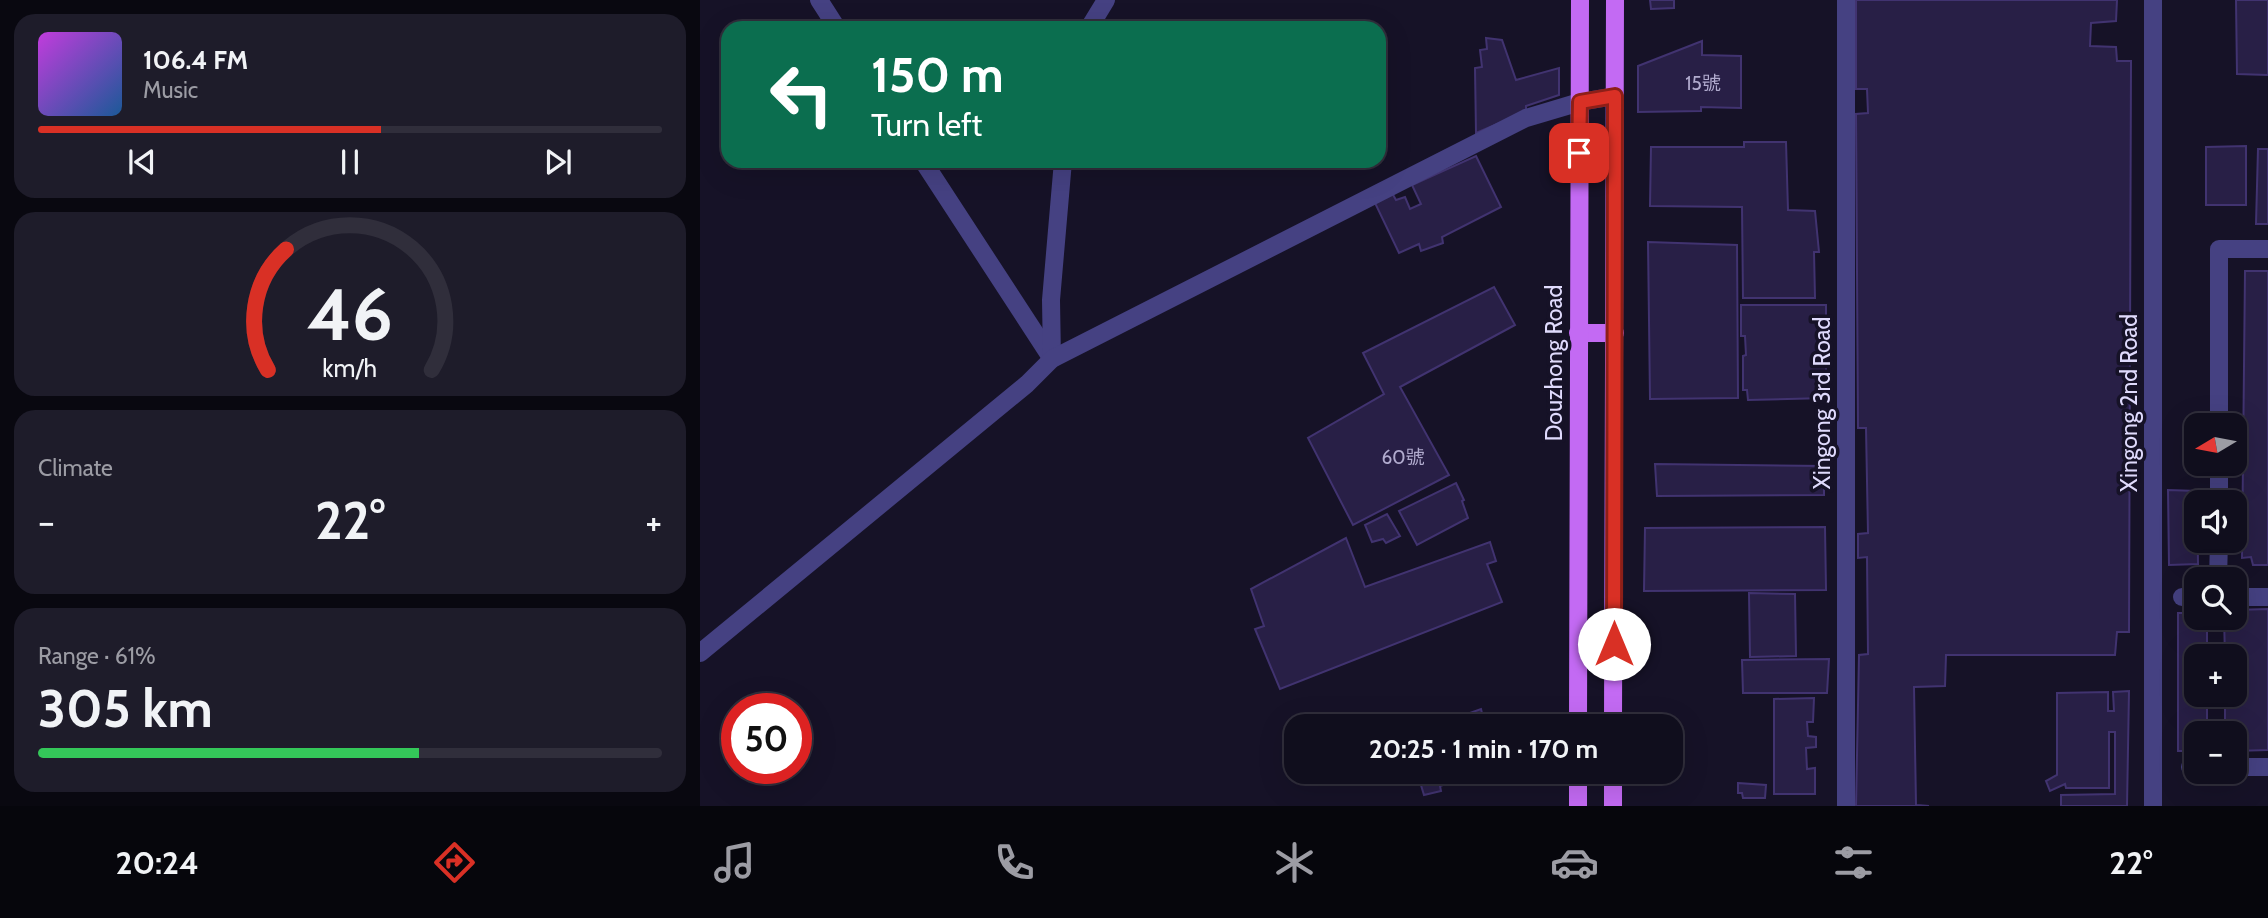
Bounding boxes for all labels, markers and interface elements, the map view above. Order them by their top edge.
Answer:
text: 106.4 FM [143,44,248,76]
text: 150 m [871,45,1004,104]
icon: left [756,49,847,140]
house number: 15號 [1685,72,1721,95]
text: Music [143,76,198,104]
text: Turn left [871,105,982,144]
pin [1549,123,1609,183]
icon: arrive [1560,134,1598,172]
icon: previous [123,143,161,181]
icon: pause [331,143,369,181]
icon: next [539,143,577,181]
text: 46 [307,270,393,358]
street label: Douzhong Road [1540,285,1568,441]
street label: Xingong 2nd Road [2115,314,2143,492]
street label: Xingong 3rd Road [1808,317,1836,489]
text: km/h [323,353,377,383]
north arrow [2184,413,2247,476]
map controls [2184,413,2247,784]
house number: 60號 [1381,446,1425,469]
text: Climate [38,454,113,482]
text: 22° [315,489,385,552]
button: sound [2184,490,2247,553]
text: − [38,498,55,545]
text: + [645,498,662,545]
button: search [2184,567,2247,630]
position arrow [1577,607,1651,681]
text: Range · 61% [38,642,156,670]
button: + [2184,644,2247,707]
text: 305 km [38,677,213,740]
speed limit sign: 50 [721,693,812,784]
button: − [2184,721,2247,784]
text: 20:25 · 1 min · 170 m [1369,733,1598,765]
icon: directions [430,838,479,887]
icon: music [710,838,759,887]
icon: phone [990,838,1039,887]
icon: climate [1270,838,1319,887]
icon: car [1550,838,1599,887]
icon: filters [1829,838,1878,887]
text: 20:24 [115,843,199,882]
text: 22° [2109,843,2152,882]

